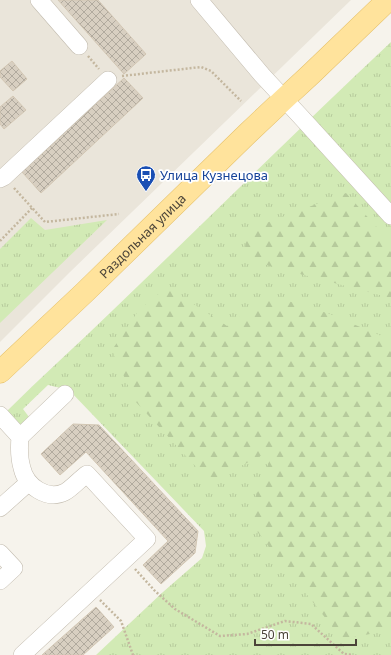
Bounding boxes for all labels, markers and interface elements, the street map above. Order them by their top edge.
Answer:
bus stop icon: Улица Кузнецова [135,164,157,192]
place label: Улица Кузнецова [160,166,268,184]
street label: Раздольная улица [95,190,190,282]
scale bar [255,621,356,647]
text: 50 m [261,626,289,643]

